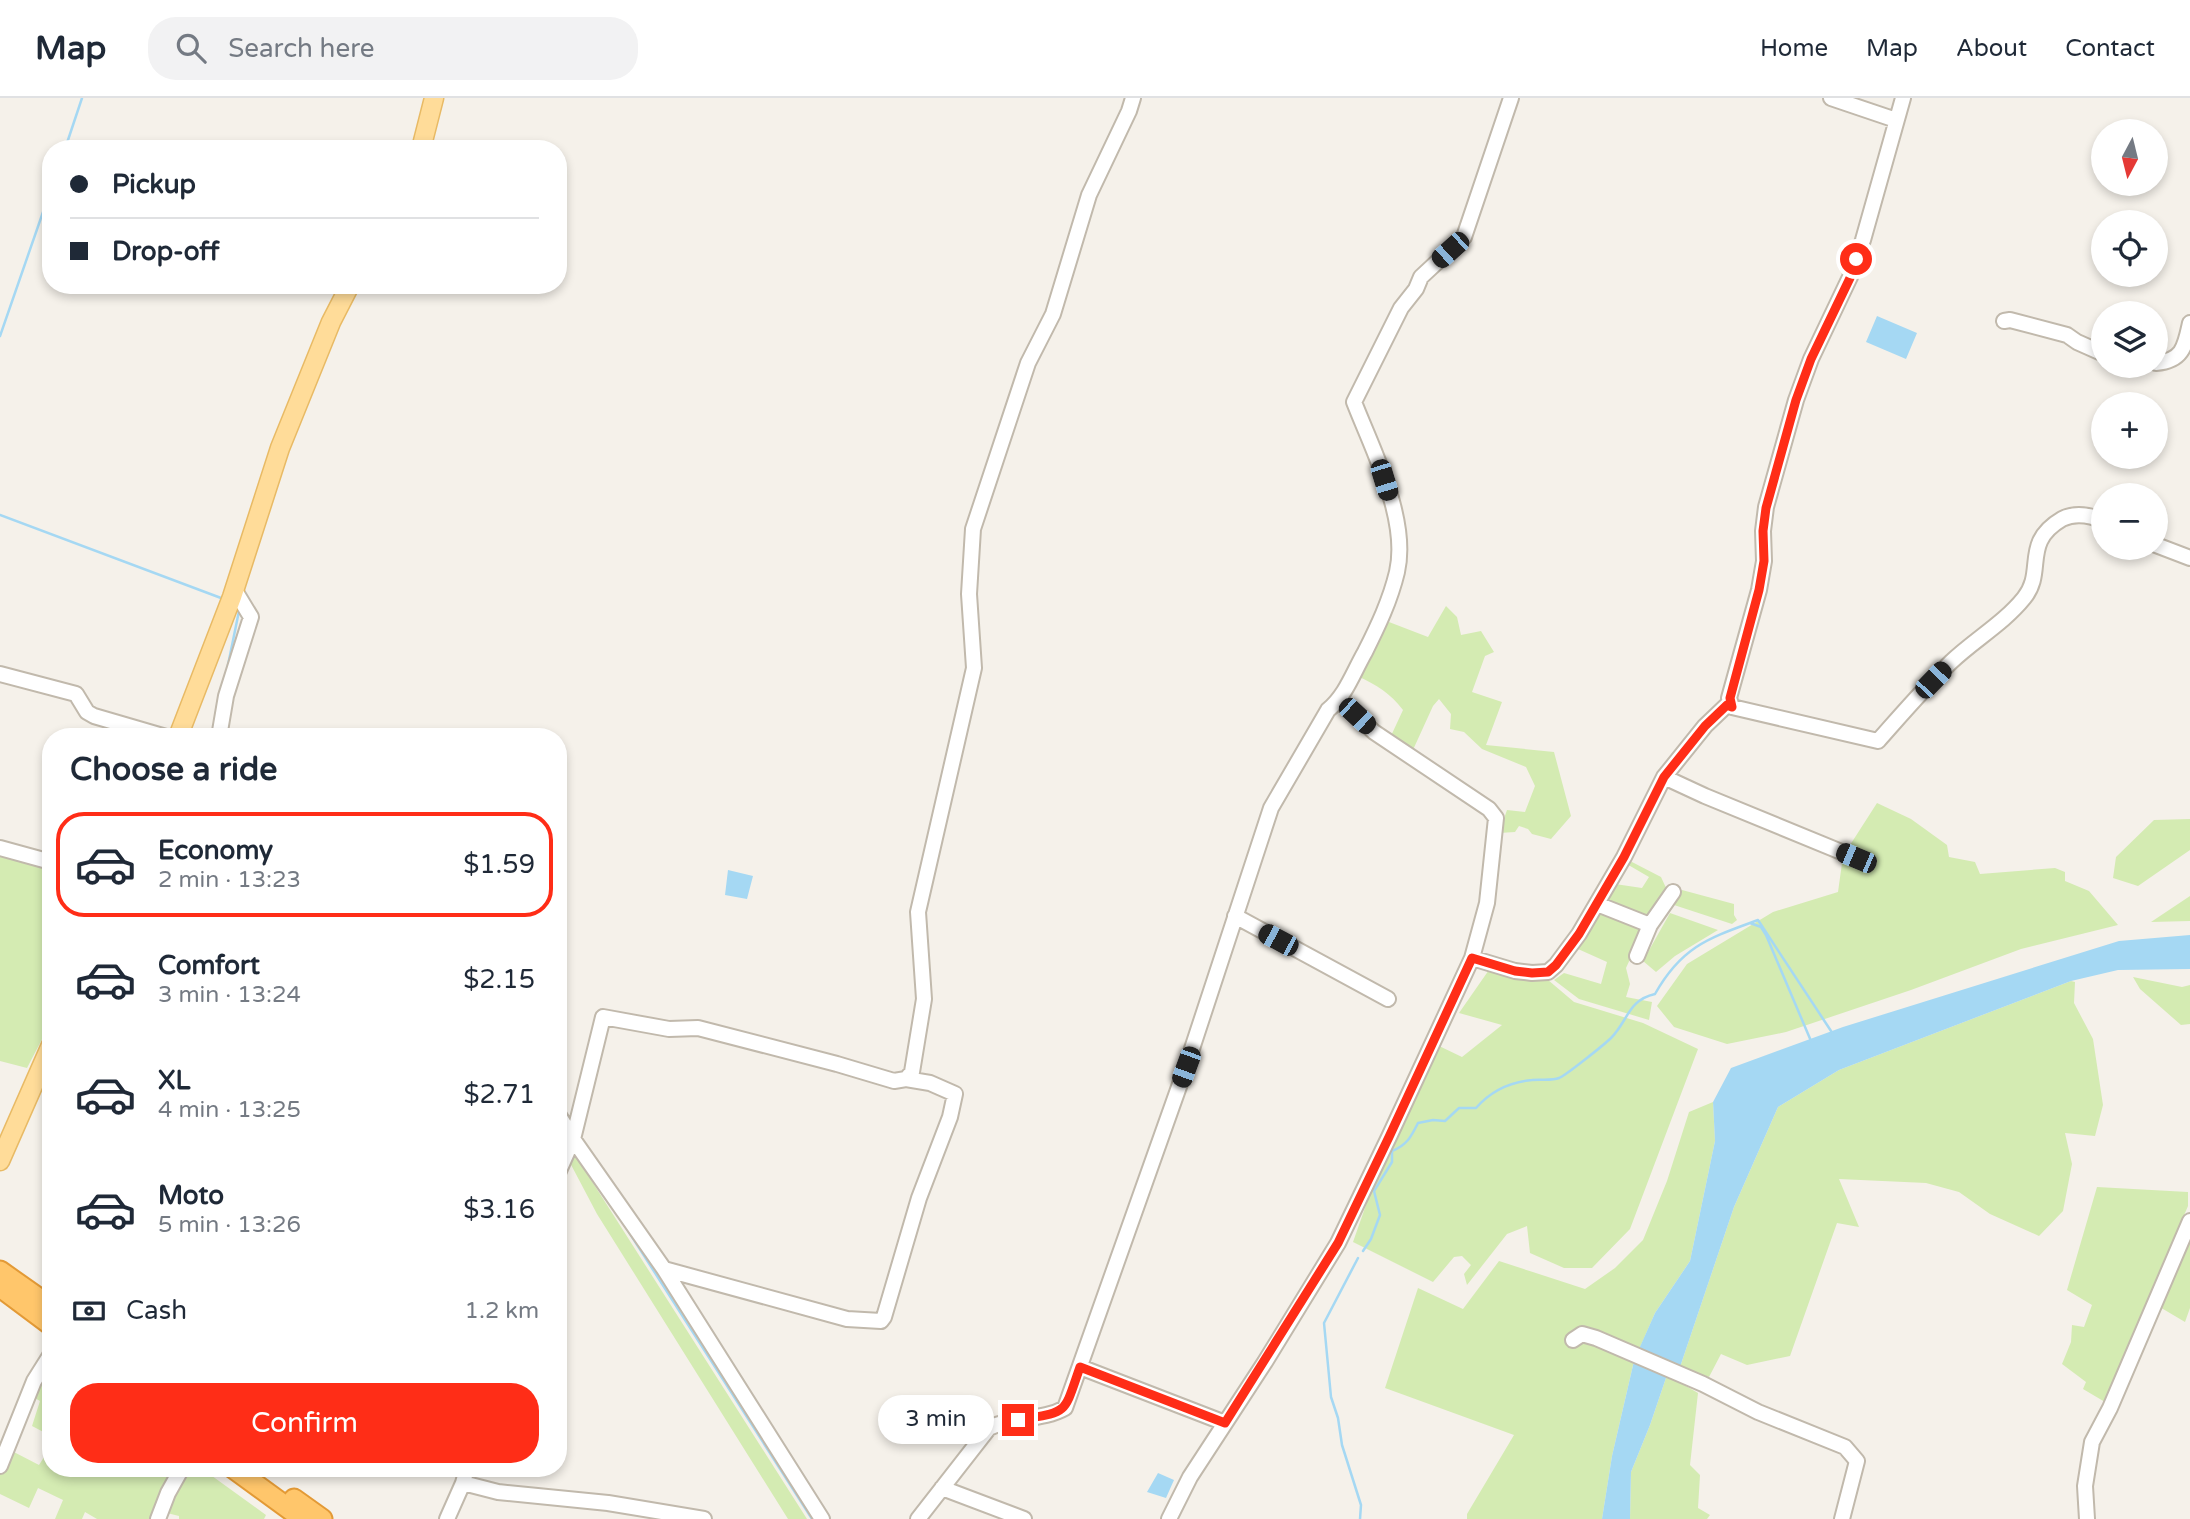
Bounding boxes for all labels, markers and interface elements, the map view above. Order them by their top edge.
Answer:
search box [148,17,638,80]
text: Map [35,29,106,68]
icon: search [172,29,210,67]
text: Search here [228,33,374,64]
text: Home [1760,34,1828,63]
text: Map [1866,34,1918,63]
text: About [1956,34,2027,63]
text: Contact [2065,34,2155,63]
north arrow [2091,119,2168,196]
map controls [2091,119,2168,560]
text: Pickup [112,169,196,200]
button: locate [2091,210,2168,287]
car [1428,228,1473,272]
text: Drop-off [112,236,219,267]
route start [1840,243,1872,275]
button: layers [2091,301,2168,378]
button: + [2091,392,2168,469]
car [1368,457,1401,503]
button: − [2091,483,2168,560]
car [1911,658,1956,702]
car [1335,694,1380,738]
text: Choose a ride [70,751,277,789]
icon: car [74,833,137,896]
text: Economy [158,835,273,866]
car [1833,840,1880,876]
text: $1.59 [463,849,535,880]
text: 2 min · 13:23 [158,866,301,894]
car [1255,921,1302,959]
icon: car [74,948,137,1011]
text: Comfort [158,950,260,981]
text: $2.15 [463,964,535,995]
text: 3 min · 13:24 [158,981,301,1009]
car [1169,1044,1204,1090]
icon: car [74,1063,137,1126]
text: XL [158,1065,190,1096]
text: $2.71 [463,1079,535,1110]
text: 4 min · 13:25 [158,1096,301,1124]
icon: car [74,1178,137,1241]
text: Moto [158,1180,224,1211]
text: $3.16 [463,1194,535,1225]
text: 5 min · 13:26 [158,1211,301,1239]
icon: cash [70,1292,108,1330]
text: Cash [126,1295,187,1326]
text: 1.2 km [465,1297,539,1325]
button: Confirm [70,1383,539,1463]
callout: 3 min [878,1396,993,1444]
route end [1002,1404,1034,1436]
text: 3 min [905,1405,967,1433]

